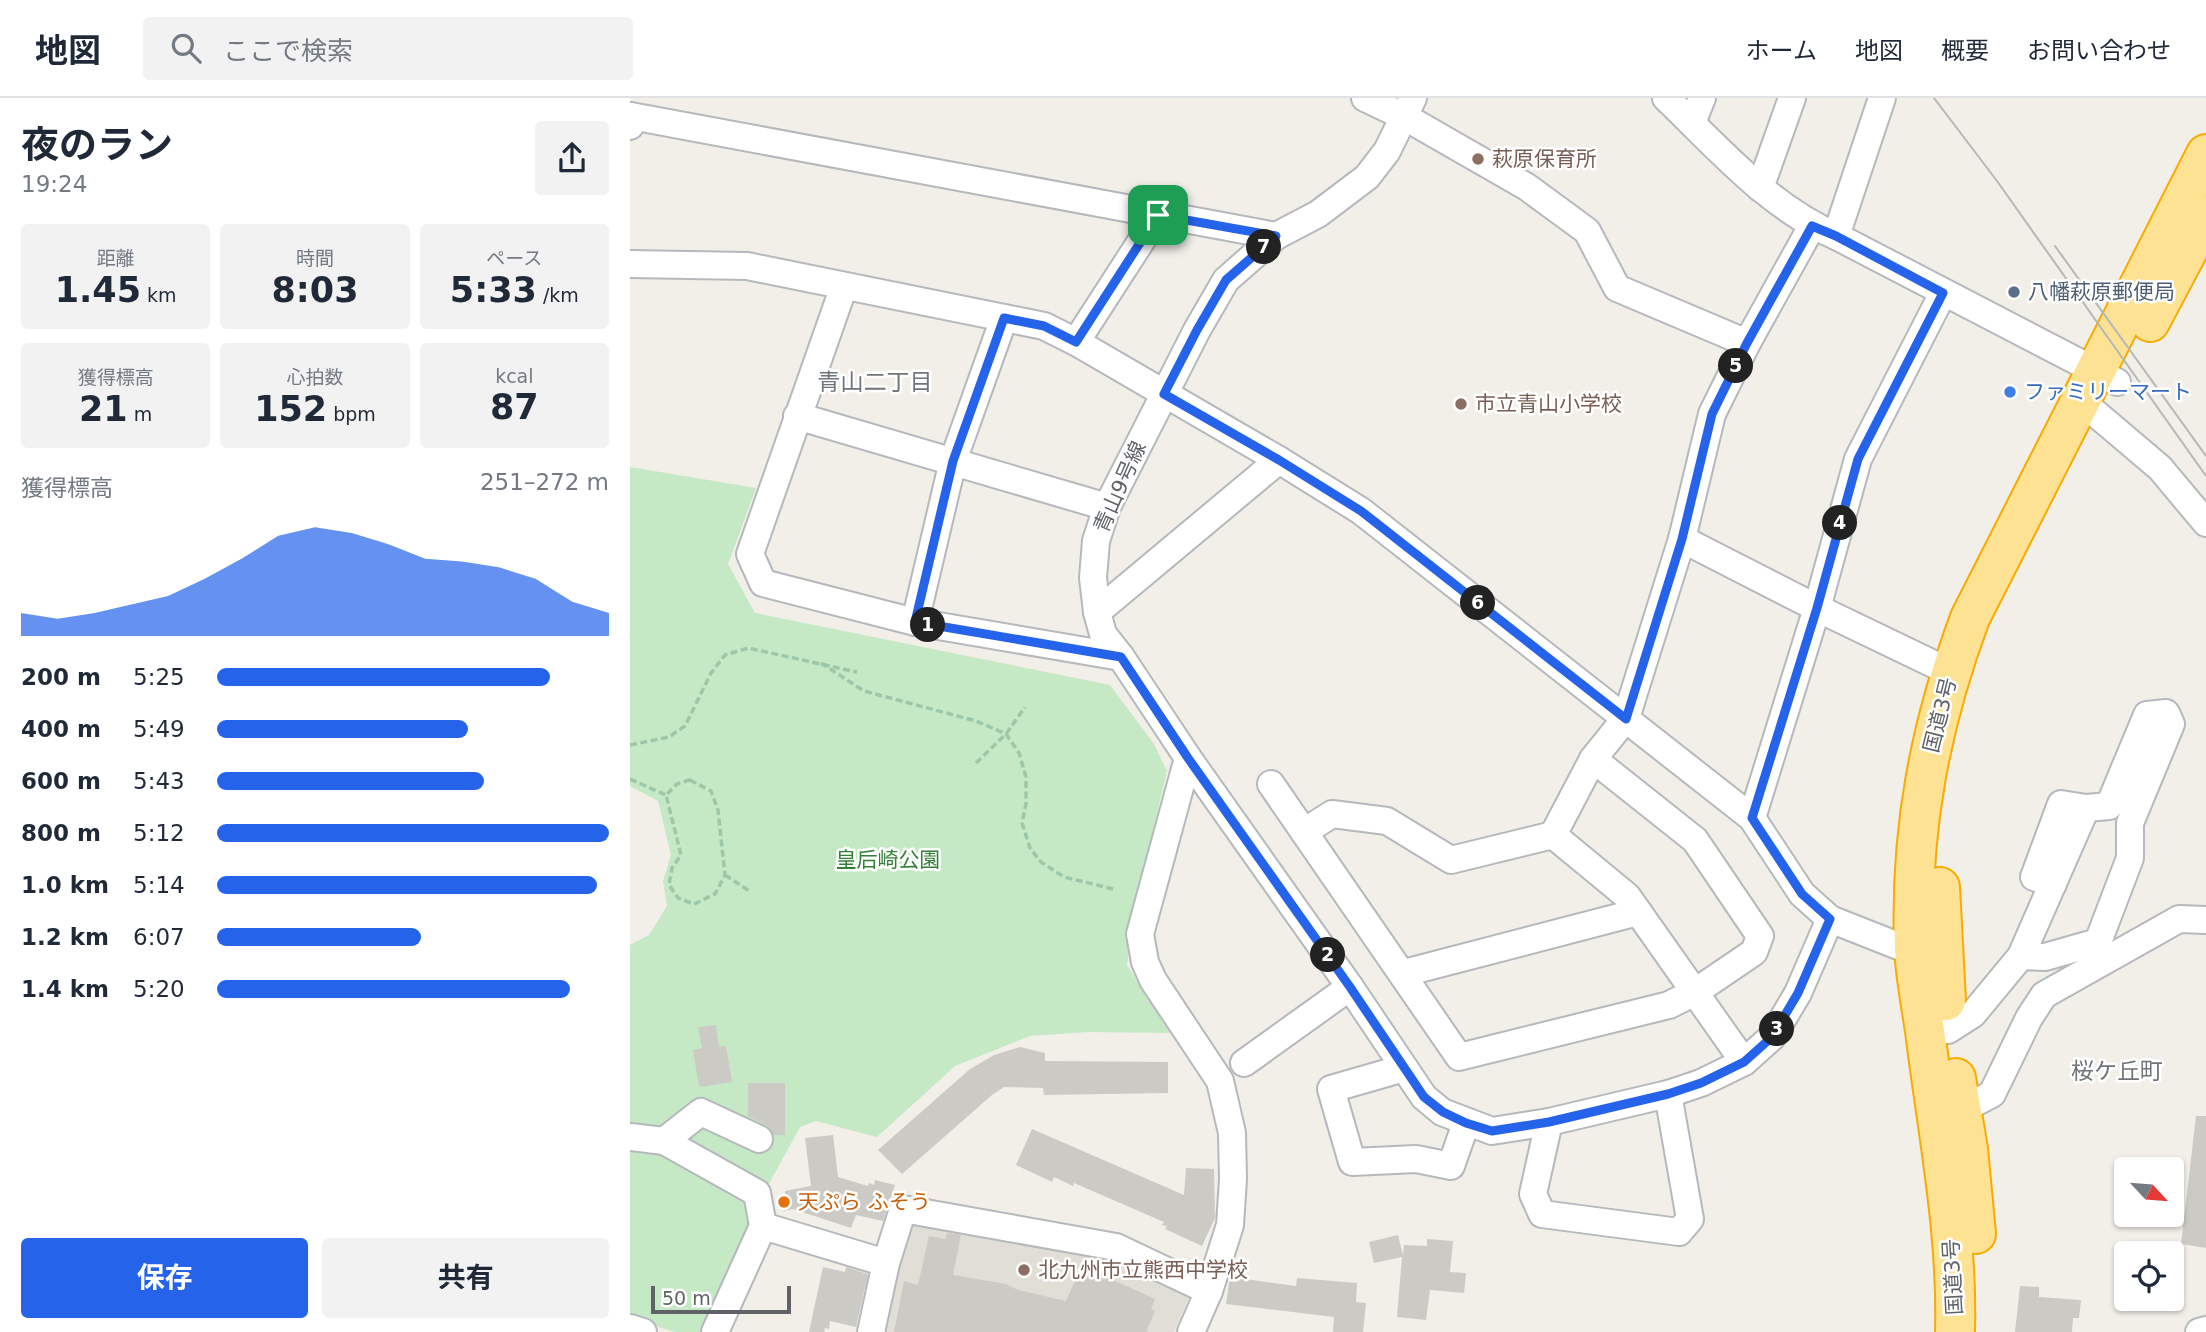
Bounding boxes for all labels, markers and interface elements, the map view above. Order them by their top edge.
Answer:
search box [143,17,633,80]
icon: search [167,29,205,67]
text: 地図 [35,31,101,70]
text: ここで検索 [223,36,353,66]
text: ホーム [1746,37,1817,65]
text: 地図 [1855,37,1903,65]
text: 概要 [1941,37,1989,65]
text: お問い合わせ [2027,37,2171,65]
button: share [535,121,609,195]
text: 夜のラン [21,123,173,167]
place label: 萩原保育所 [1492,147,1597,171]
marker: 萩原保育所 [1470,151,1486,167]
text: 19:24 [21,171,87,197]
pin [1128,185,1188,245]
icon: arrive [1139,196,1177,234]
pin: 7 [1246,230,1282,264]
text: 7 [1257,235,1270,257]
text: 距離 [97,247,135,269]
text: 時間 [296,247,334,269]
text: ペース [486,247,542,269]
text: 1.45 [55,270,141,310]
text: 8:03 [271,270,359,310]
text: 5:33 [450,270,537,310]
place label: 八幡萩原郵便局 [2028,280,2175,304]
text: km [141,284,177,306]
text: /km [537,284,579,306]
marker: 八幡萩原郵便局 [2006,284,2022,300]
pin: 5 [1718,348,1754,384]
text: 5 [1729,354,1742,376]
text: kcal [495,365,534,387]
text: 獲得標高 [78,366,154,388]
text: 心拍数 [286,366,344,388]
district label: 青山二丁目 [818,369,933,395]
place label: ファミリーマート [2024,380,2192,404]
marker: ファミリーマート [2002,384,2018,400]
text: 87 [490,387,539,427]
text: 21 [79,389,128,429]
text: 152 [254,389,327,429]
place label: 市立青山小学校 [1475,392,1622,416]
marker: 市立青山小学校 [1453,396,1469,412]
text: m [128,403,152,425]
text: bpm [327,403,376,425]
street label: 青山9号線 [1089,438,1151,536]
text: 251–272 m [480,469,609,495]
text: 獲得標高 [21,475,113,501]
pin: 4 [1822,506,1858,540]
text: 4 [1833,511,1846,533]
pin: 6 [1460,586,1496,620]
text: 6 [1471,591,1484,613]
pin: 1 [910,608,946,642]
text: 1 [921,613,934,635]
text: 200 m [21,664,101,690]
text: 5:25 [133,664,185,690]
street label: 国道3号 [1919,675,1961,755]
text: 400 m [21,716,101,742]
text: 5:49 [133,716,185,742]
text: 600 m [21,768,101,794]
text: 5:43 [133,768,185,794]
text: 800 m [21,820,101,846]
text: 5:12 [133,820,185,846]
park label: 皇后崎公園 [836,848,941,872]
text: 1.0 km [21,872,109,898]
text: 5:14 [133,872,185,898]
text: 1.2 km [21,924,109,950]
text: 6:07 [133,924,185,950]
pin: 2 [1310,938,1346,972]
text: 2 [1321,943,1334,965]
text: 1.4 km [21,976,109,1002]
text: 5:20 [133,976,185,1002]
pin: 3 [1760,1012,1794,1046]
text: 3 [1770,1017,1783,1039]
district label: 桜ケ丘町 [2071,1058,2163,1084]
north arrow [2114,1157,2184,1227]
map controls [2114,1157,2184,1311]
place label: 天ぷら ふそう [798,1190,931,1214]
marker: 天ぷら ふそう [776,1194,792,1210]
button: 保存 [21,1238,308,1318]
button: 共有 [322,1238,609,1318]
street label: 国道3号 [1939,1238,1967,1316]
button: locate [2114,1241,2184,1311]
place label: 北九州市立熊西中学校 [1038,1258,1248,1282]
marker: 北九州市立熊西中学校 [1016,1262,1032,1278]
scale bar [651,1283,791,1315]
text: 50 m [662,1287,711,1309]

